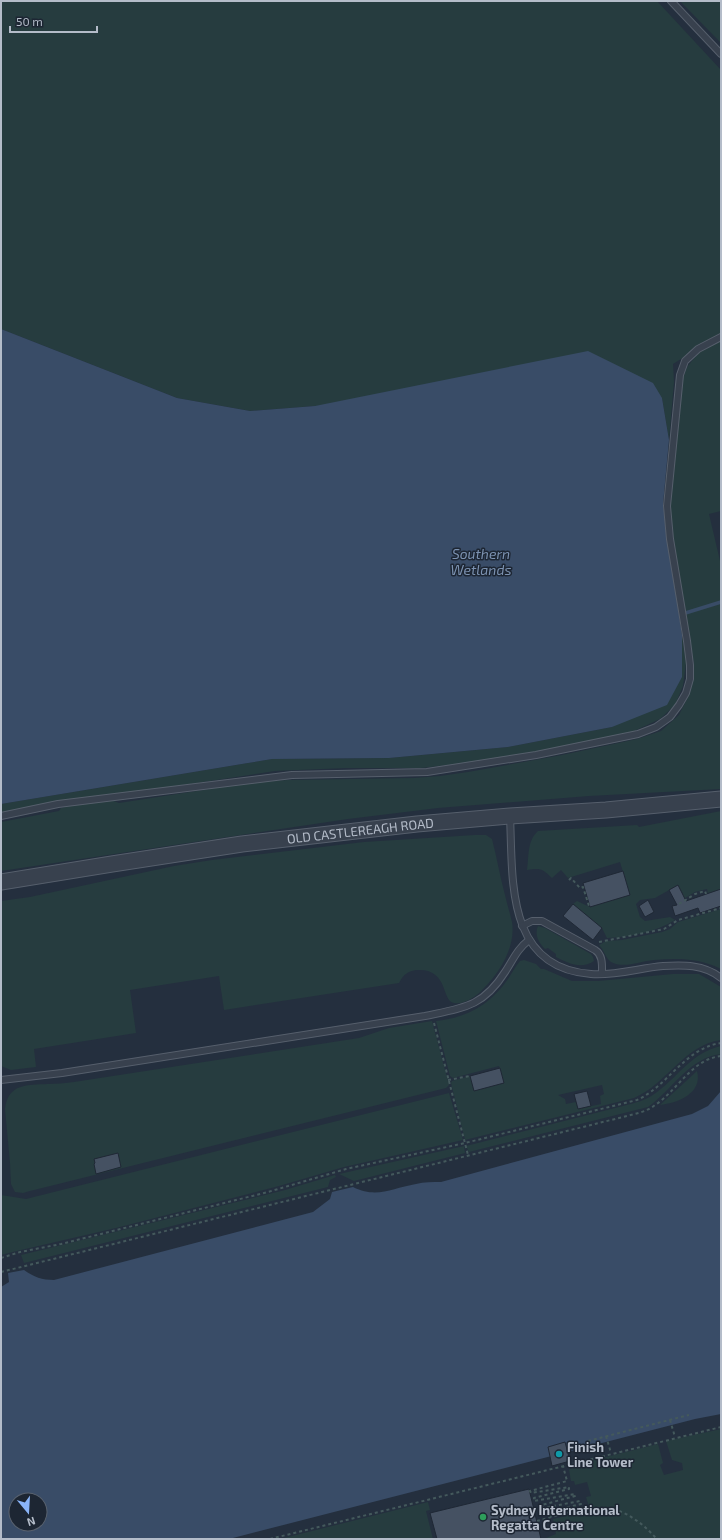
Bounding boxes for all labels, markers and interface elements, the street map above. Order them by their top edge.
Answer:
scale bar [10,8,97,34]
text: 50 m [16,14,43,28]
water label: Southern Wetlands [450,545,512,578]
street label: OLD CASTLEREAGH ROAD [286,815,434,847]
place label: Finish Line Tower [567,1439,634,1470]
marker: Finish Line Tower [554,1449,564,1459]
north arrow [8,1492,48,1532]
place label: Sydney International Regatta Centre [491,1502,620,1533]
marker: Sydney International Regatta Centre [478,1512,488,1522]
text: N [25,1515,37,1529]

